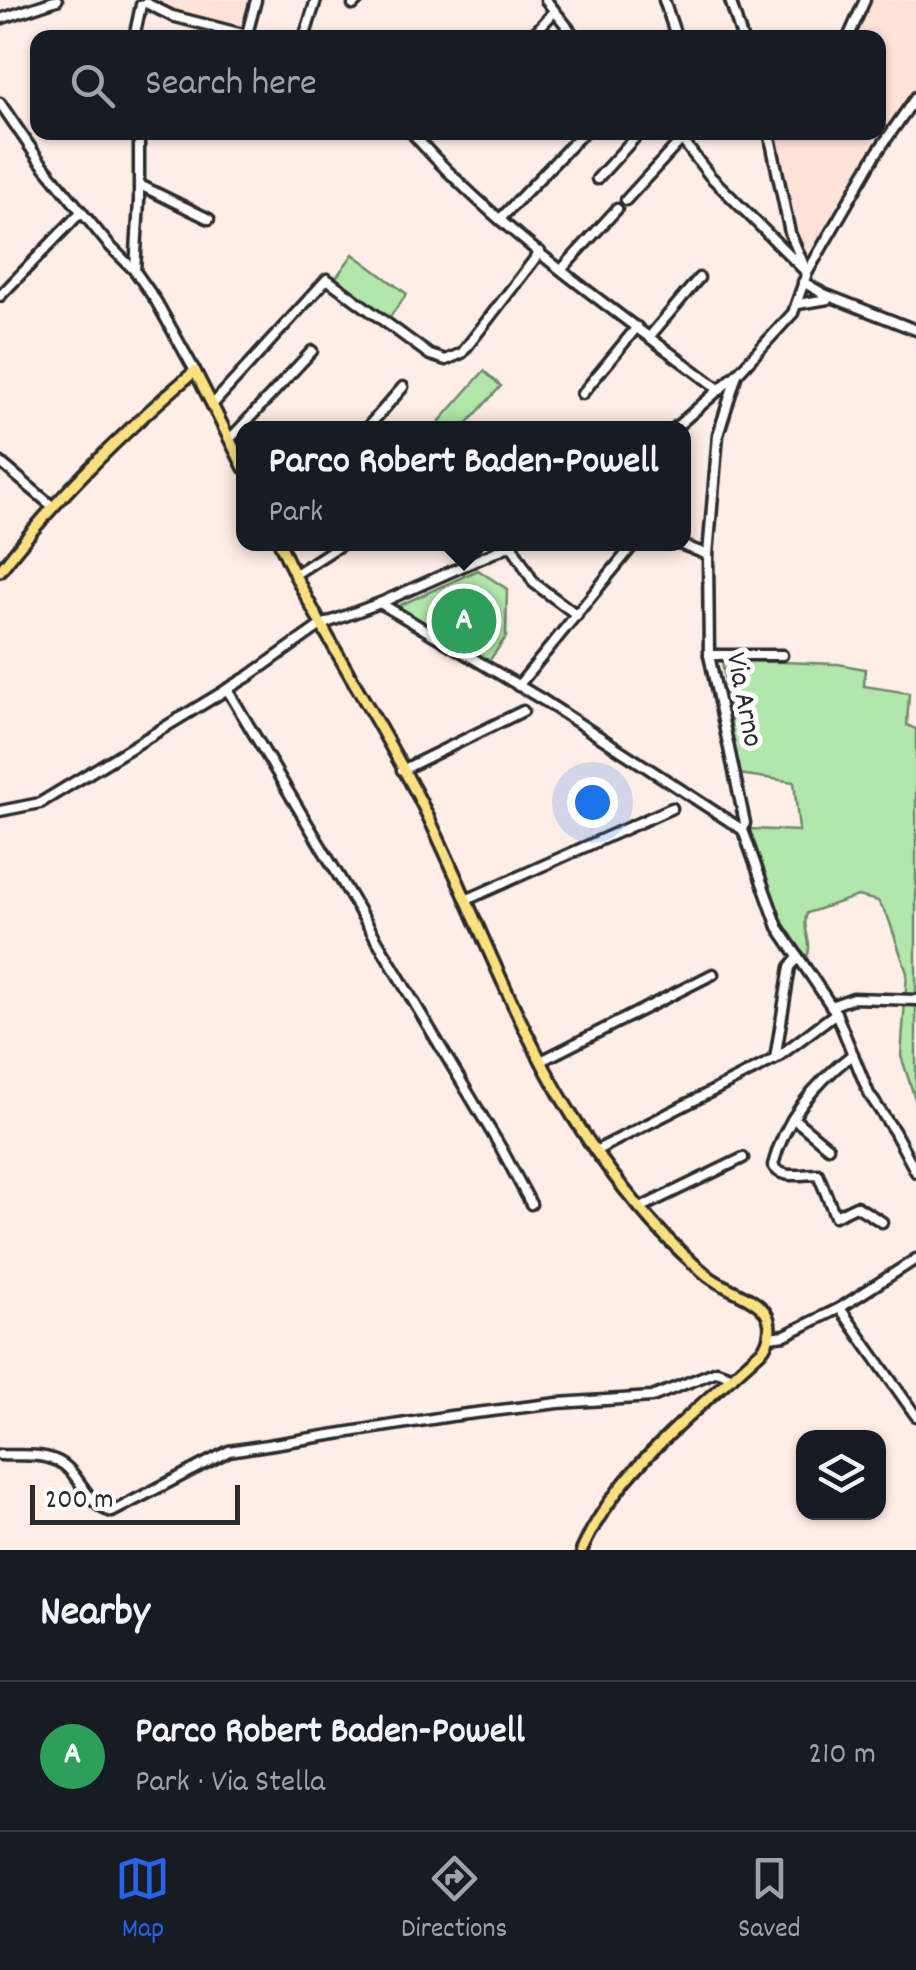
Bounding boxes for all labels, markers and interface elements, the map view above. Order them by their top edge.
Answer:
search box [30,30,886,140]
icon: search [65,58,120,113]
text: Search here [145,58,317,113]
popup [236,421,691,551]
text: Parco Robert Baden-Powell [269,436,658,491]
text: Park [269,491,323,537]
pin: A [432,584,496,658]
street label: Via Arno [712,649,772,751]
your location [567,777,618,828]
map controls [796,1430,886,1520]
button: layers [796,1430,886,1520]
scale bar [30,1480,240,1524]
text: 200 m [45,1482,113,1522]
text: Nearby [40,1585,150,1645]
text: Parco Robert Baden-Powell [135,1706,525,1761]
text: A [64,1733,81,1779]
text: 210 m [808,1733,876,1779]
text: Park · Via Stella [135,1761,325,1807]
tab: Map [115,1851,170,1951]
tab: Directions [401,1851,507,1951]
tab: Saved [738,1851,801,1951]

